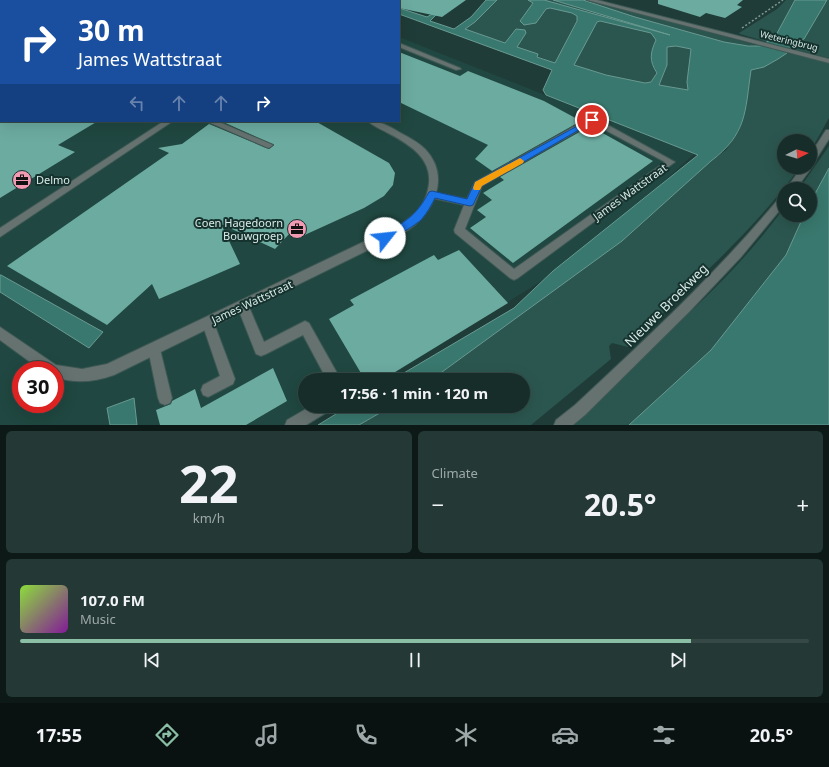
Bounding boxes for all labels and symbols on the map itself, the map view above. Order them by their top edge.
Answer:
street label: Weteringbrug [759,27,819,54]
pin [575,103,609,137]
north arrow [777,134,817,174]
street label: James Wattstraat [589,160,670,224]
office icon: Delmo [11,169,33,191]
place label: Delmo [36,172,70,187]
place label: Coen Hagedoorn Bouwgroep [195,215,283,243]
position arrow [364,217,406,259]
office icon: Coen Hagedoorn Bouwgroep [286,218,308,240]
street label: Nieuwe Broekweg [620,259,712,351]
street label: James Wattstraat [208,276,295,327]
speed limit sign: 30 [12,361,64,413]

